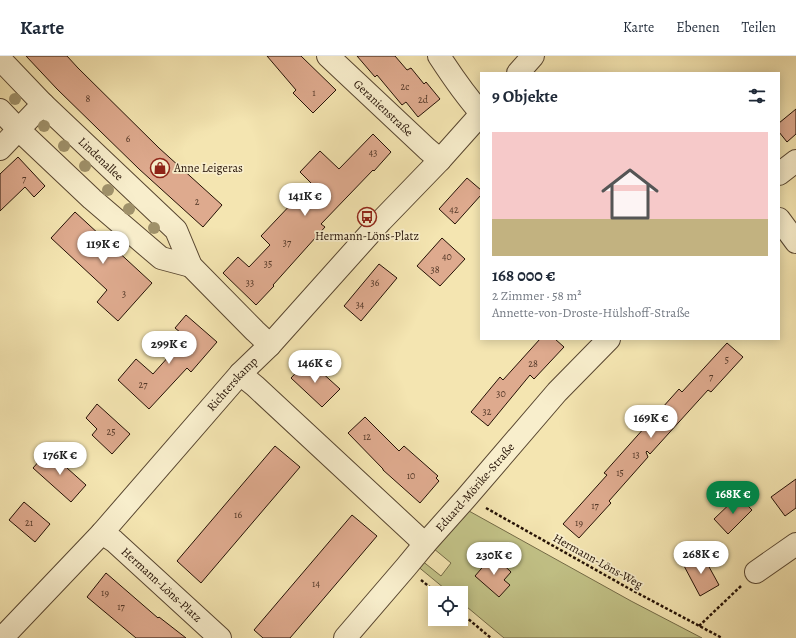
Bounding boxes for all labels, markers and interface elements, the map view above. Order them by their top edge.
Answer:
text: Karte [20,15,64,41]
text: Karte [623,18,654,37]
text: Ebenen [676,18,720,37]
text: Teilen [742,18,776,37]
street label: Geranienstraße [350,76,417,140]
house number: 2c [401,80,410,93]
text: 9 Objekte [492,85,558,108]
icon: filters [746,85,768,107]
house number: 1 [312,86,316,99]
house number: 8 [86,92,91,105]
house number: 2d [418,93,429,106]
house number: 6 [126,132,131,145]
street label: Lindenallee [75,134,127,184]
house number: 43 [369,146,377,159]
shop icon: Anne Leigeras [149,157,171,179]
icon: home [594,158,666,230]
place label: Anne Leigeras [173,160,243,176]
house number: 7 [22,172,27,185]
pin: 141K € [272,183,338,217]
text: 141K € [288,187,322,204]
house number: 2 [195,195,200,208]
house number: 42 [449,203,459,216]
bus stop icon: Hermann-Löns-Platz [356,206,378,228]
place label: Hermann-Löns-Platz [315,228,419,244]
pin: 119K € [70,231,136,265]
text: 119K € [86,235,120,252]
house number: 37 [283,236,292,249]
house number: 40 [442,250,452,263]
house number: 35 [264,257,272,270]
house number: 38 [430,263,440,276]
text: 168 000 € [492,264,556,287]
house number: 33 [246,276,254,289]
house number: 36 [371,276,380,289]
house number: 3 [122,287,126,300]
text: 2 Zimmer · 58 m² [492,287,582,304]
house number: 34 [356,298,365,311]
text: Annette-von-Droste-Hülshoff-Straße [492,304,690,321]
pin: 299K € [136,331,202,365]
text: 299K € [151,335,187,352]
pin: 146K € [282,350,348,384]
street label: Richterskamp [203,353,261,415]
house number: 5 [725,353,729,366]
text: 146K € [297,354,333,371]
house number: 28 [528,357,538,370]
house number: 7 [709,370,714,383]
house number: 27 [139,378,148,391]
house number: 30 [496,387,506,400]
house number: 32 [483,405,492,418]
pin: 169K € [618,405,684,439]
text: 169K € [633,409,669,426]
house number: 25 [106,425,116,438]
house number: 12 [363,430,371,443]
street label: Eduard-Mörike-Straße [432,439,518,535]
pin: 176K € [27,442,93,476]
text: 176K € [43,446,77,463]
house number: 13 [632,448,640,461]
house number: 15 [616,466,624,479]
house number: 10 [407,469,415,482]
pin: 168K € [700,481,766,515]
text: 168K € [715,485,751,502]
house number: 17 [591,499,600,512]
house number: 16 [234,508,242,521]
house number: 21 [25,516,34,529]
house number: 19 [575,516,583,529]
street label: Hermann-Löns-Weg [550,530,646,592]
pin: 268K € [668,541,734,575]
pin: 230K € [461,542,527,576]
street label: Hermann-Löns-Platz [118,544,205,626]
text: 268K € [683,545,719,562]
text: 230K € [476,546,512,563]
house number: 14 [312,577,320,590]
house number: 19 [101,586,109,599]
map controls [428,586,468,626]
button: locate [428,586,468,626]
house number: 17 [117,600,126,613]

